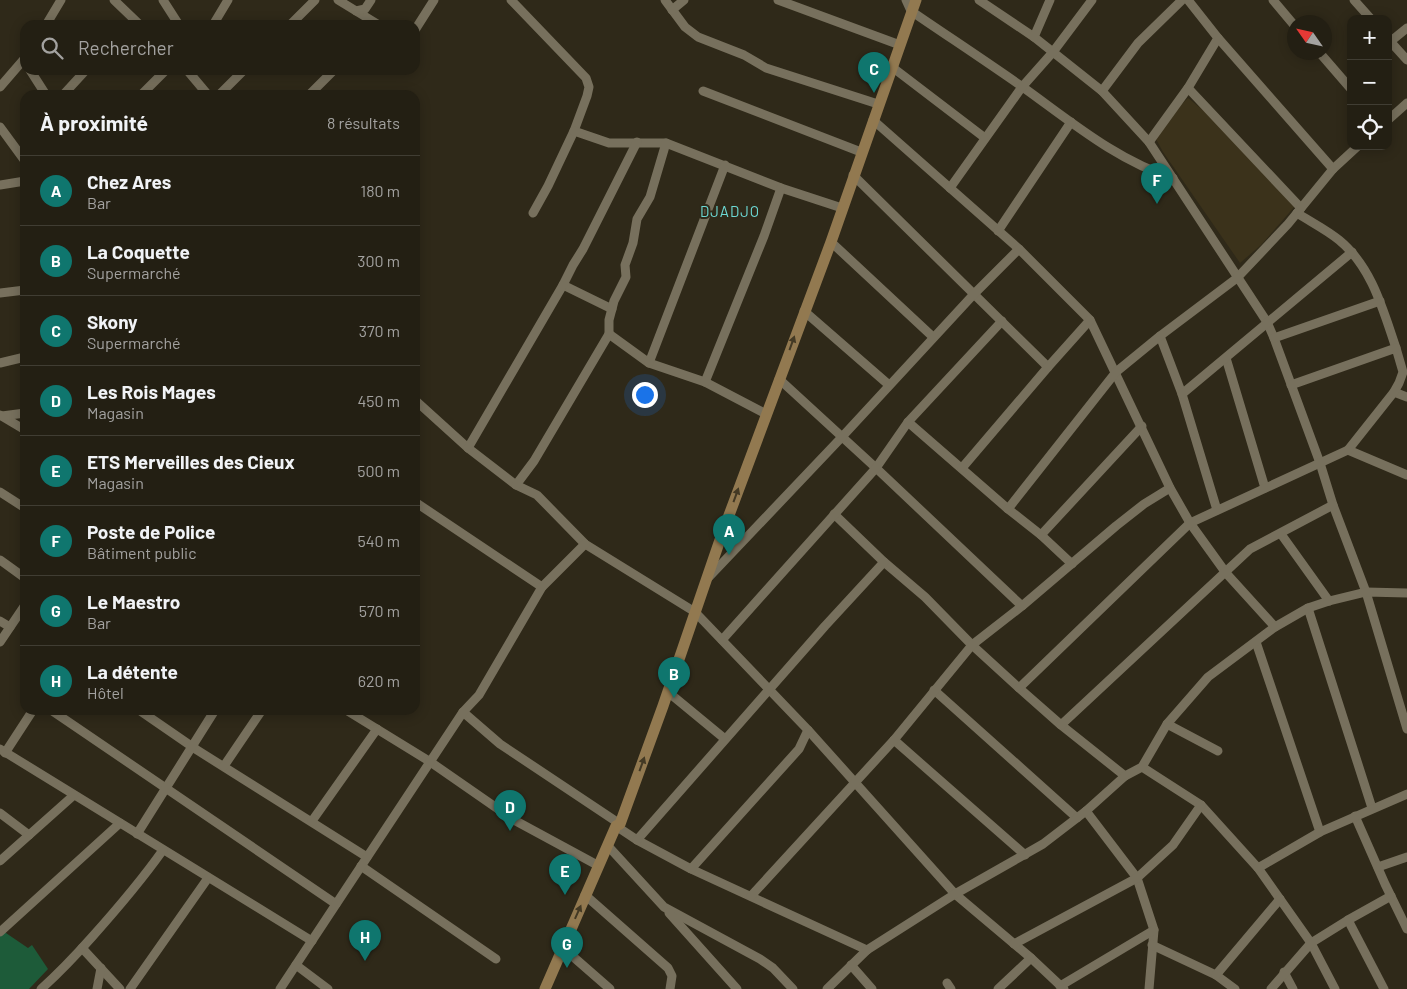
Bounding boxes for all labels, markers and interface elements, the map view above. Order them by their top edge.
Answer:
north arrow [1287,15,1332,60]
map controls [1347,15,1392,150]
button: + [1347,15,1392,60]
search box [20,20,420,75]
icon: search [38,34,66,62]
text: Rechercher [78,36,174,59]
pin: C [858,52,890,93]
button: − [1347,60,1392,105]
button: locate [1347,105,1392,150]
text: À proximité [40,110,148,135]
text: 8 résultats [327,113,400,132]
pin: F [1141,163,1173,204]
text: Chez Ares [87,170,171,193]
text: A [51,181,61,200]
text: 180 m [361,181,400,200]
text: Bar [87,193,111,212]
district label: DJADJO [700,202,760,220]
text: La Coquette [87,240,190,263]
text: B [51,251,61,270]
text: 300 m [357,251,400,270]
text: Supermarché [87,263,181,282]
text: Skony [87,310,138,333]
text: C [51,321,61,340]
text: 370 m [359,321,400,340]
text: Supermarché [87,333,181,352]
one-way arrow [788,335,796,350]
text: Les Rois Mages [87,380,216,403]
your location [632,382,658,408]
text: D [51,391,61,410]
text: 450 m [357,391,400,410]
text: Magasin [87,403,144,422]
text: ETS Merveilles des Cieux [87,450,295,473]
text: E [51,461,61,480]
text: 500 m [357,461,400,480]
text: Magasin [87,473,144,492]
one-way arrow [732,487,740,502]
pin: A [713,514,745,555]
text: Poste de Police [87,520,215,543]
text: F [52,531,60,550]
text: 540 m [357,531,400,550]
text: Bâtiment public [87,543,197,562]
text: Le Maestro [87,590,180,613]
text: G [51,601,61,620]
text: 570 m [359,601,400,620]
text: Bar [87,613,111,632]
pin: B [658,657,690,698]
text: La détente [87,660,178,683]
text: H [51,671,61,690]
text: 620 m [358,671,400,690]
text: Hôtel [87,683,124,702]
one-way arrow [639,757,646,772]
pin: D [494,790,526,831]
pin: E [549,854,581,895]
one-way arrow [574,905,582,919]
pin: H [349,920,381,961]
pin: G [551,927,583,968]

